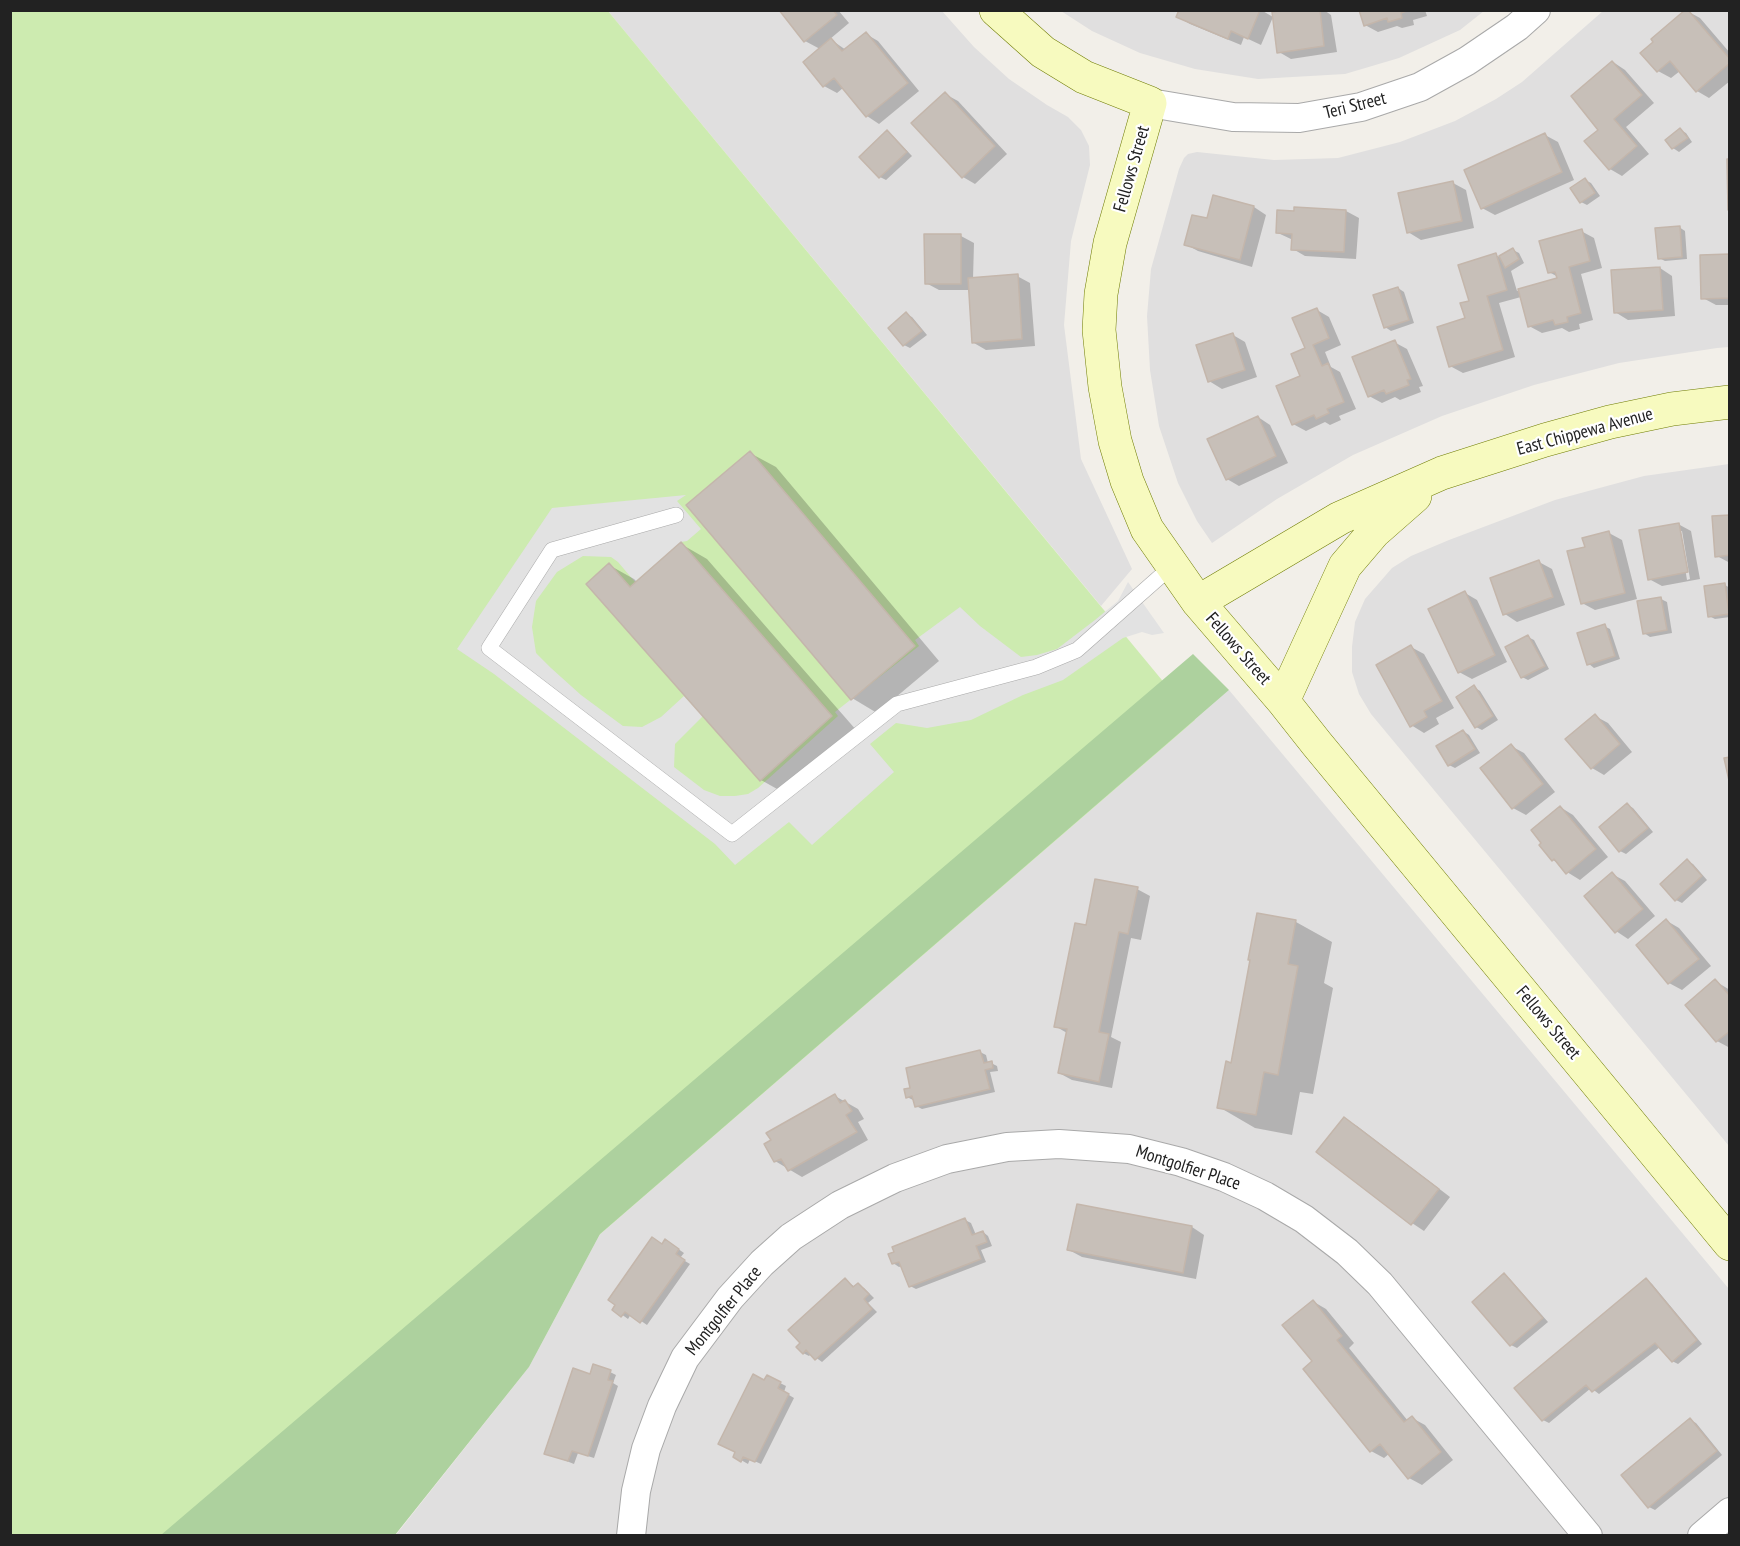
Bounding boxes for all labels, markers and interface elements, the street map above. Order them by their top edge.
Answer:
street label: Teri Street [1322,88,1388,124]
street label: Fellows Street [1109,123,1155,215]
street label: East Chippewa Avenue [1515,403,1655,461]
street label: Fellows Street [1201,608,1275,690]
street label: Fellows Street [1511,982,1585,1064]
street label: Montgolfier Place [1133,1141,1243,1195]
street label: Montgolfier Place [681,1262,767,1360]

